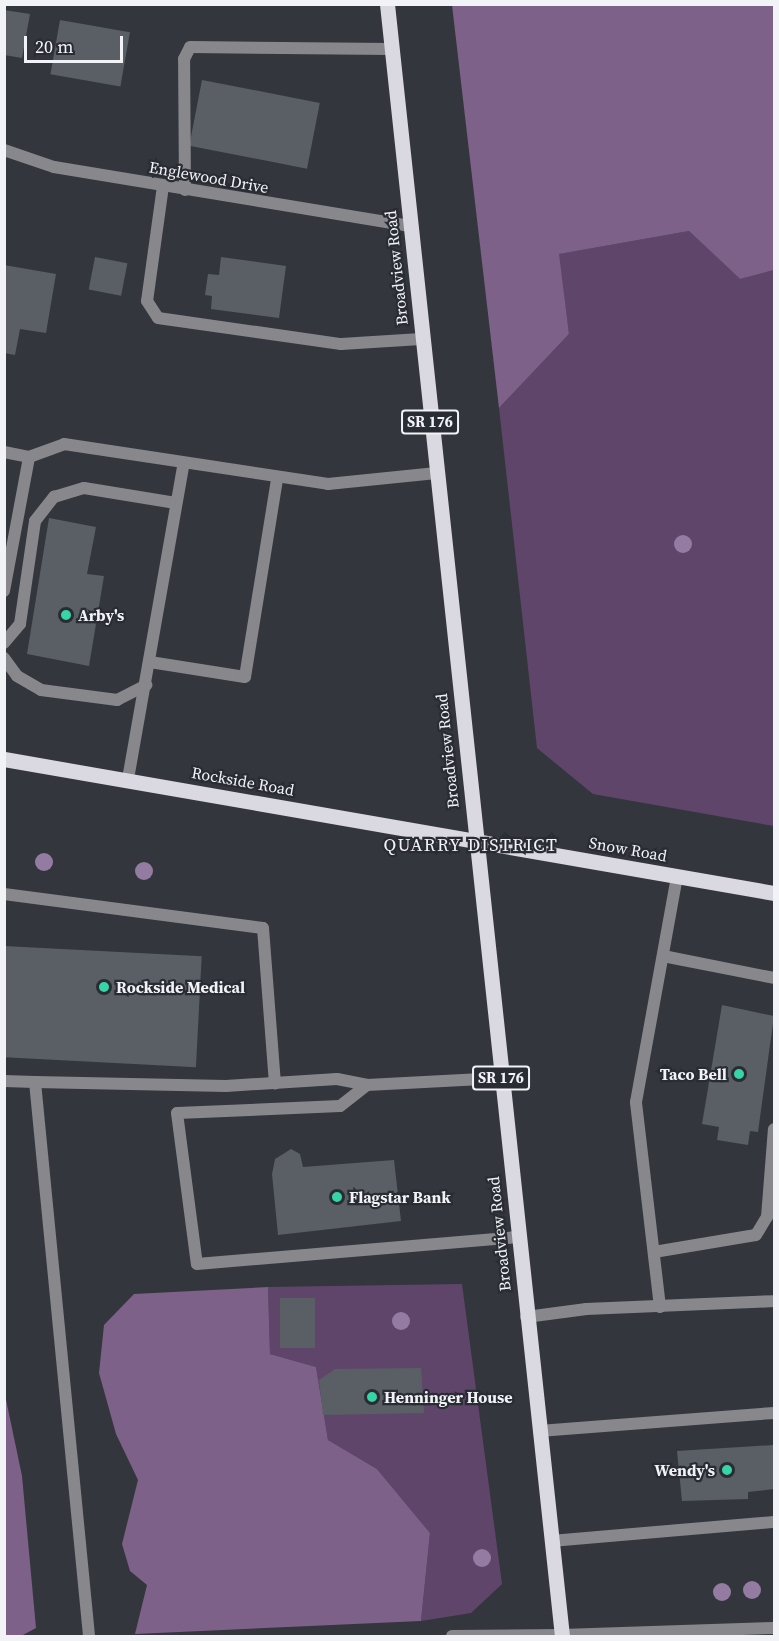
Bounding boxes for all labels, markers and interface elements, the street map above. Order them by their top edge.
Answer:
scale bar [27,24,126,62]
text: 20 m [35,34,73,59]
street label: Englewood Drive [148,157,270,197]
street label: Broadview Road [380,210,412,326]
road number: SR 176 [400,410,460,434]
place label: Arby's [78,605,124,625]
marker: Arby's [59,608,73,622]
street label: Broadview Road [431,693,463,809]
street label: Rockside Road [190,762,296,800]
street label: Snow Road [587,833,669,865]
district label: QUARRY DISTRICT [383,834,559,856]
place label: Rockside Medical [116,977,245,997]
marker: Rockside Medical [97,980,111,994]
place label: Taco Bell [660,1064,727,1084]
road number: SR 176 [471,1066,531,1090]
marker: Taco Bell [732,1067,746,1081]
street label: Broadview Road [483,1176,515,1292]
place label: Flagstar Bank [349,1187,451,1207]
marker: Flagstar Bank [330,1190,344,1204]
place label: Henninger House [384,1387,513,1407]
marker: Henninger House [365,1390,379,1404]
place label: Wendy's [654,1460,715,1480]
marker: Wendy's [720,1463,734,1477]

